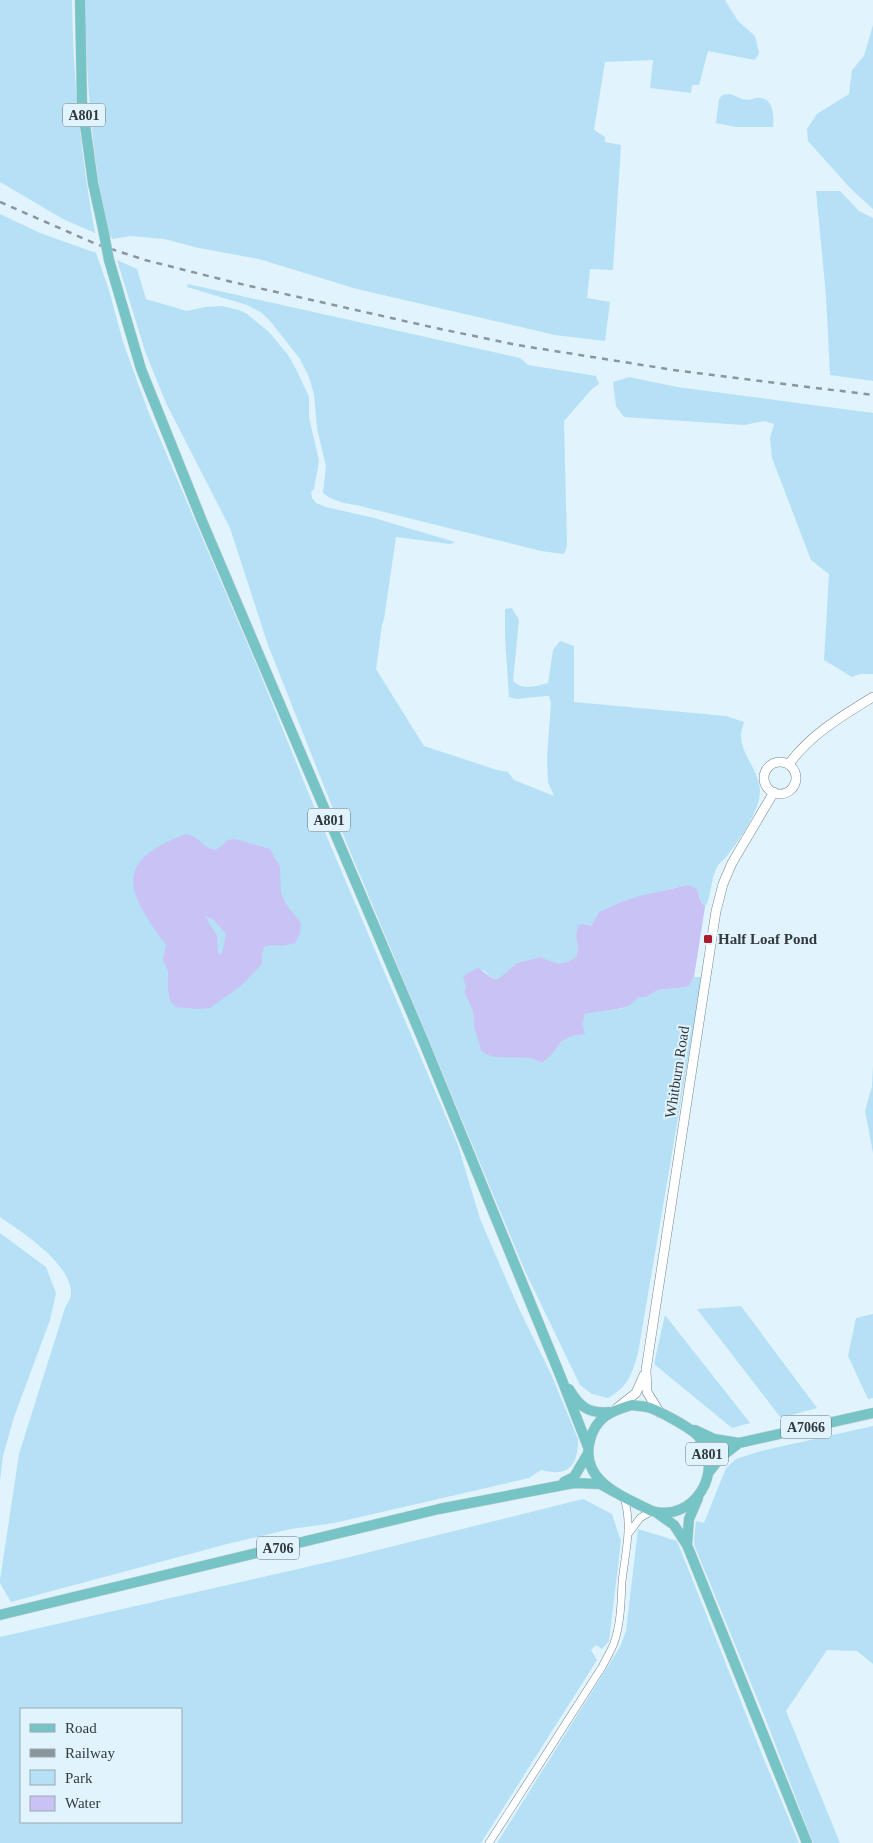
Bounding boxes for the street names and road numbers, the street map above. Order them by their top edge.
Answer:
road number: A801 [63,104,105,126]
road number: A801 [308,808,350,832]
street label: Whitburn Road [662,1024,692,1119]
road number: A7066 [781,1415,831,1438]
road number: A801 [686,1442,728,1466]
road number: A706 [257,1536,299,1560]

